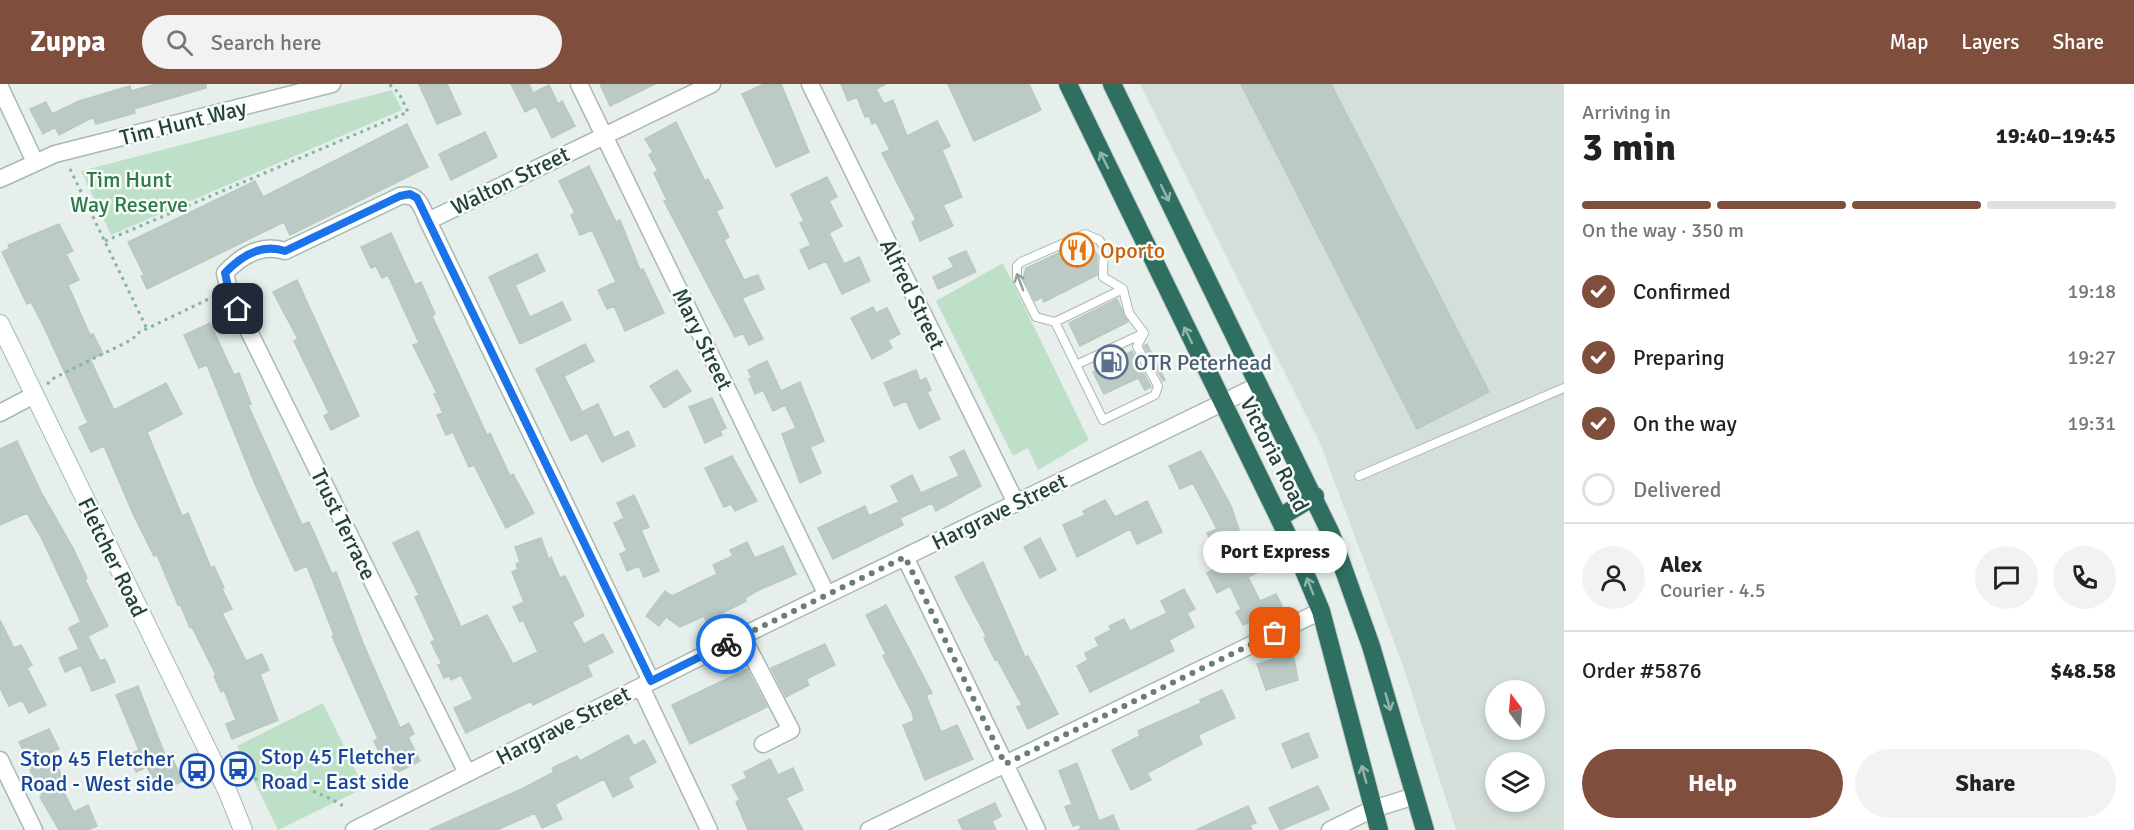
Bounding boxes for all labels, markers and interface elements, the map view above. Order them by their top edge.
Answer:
search box [142,15,562,69]
text: Zuppa [30,25,106,59]
icon: search [163,26,196,59]
text: Search here [211,29,322,56]
text: Map [1890,29,1928,55]
text: Layers [1961,29,2019,55]
text: Share [2052,29,2104,55]
street label: Tim Hunt Way [117,94,250,151]
text: Arriving in [1582,100,1671,125]
text: 19:40–19:45 [1996,122,2116,149]
text: 3 min [1582,123,1676,171]
street label: Walton Street [447,140,574,221]
one-way arrow [1097,151,1109,169]
park label: Tim Hunt Way Reserve [70,166,188,218]
one-way arrow [1160,184,1172,202]
text: On the way · 350 m [1582,218,1744,243]
restaurant icon: Oporto [1059,232,1095,268]
street label: Alfred Street [874,234,951,354]
place label: Oporto [1100,237,1165,264]
one-way arrow [1013,273,1024,292]
icon: check [1582,275,1615,308]
text: Confirmed [1633,278,1731,305]
text: 19:18 [2067,279,2116,304]
pin [212,283,263,334]
street label: Mary Street [666,284,739,395]
icon: home [221,292,254,325]
one-way arrow [1182,327,1194,345]
icon: check [1582,341,1615,374]
fuel station icon: OTR Peterhead [1093,344,1129,380]
text: Preparing [1633,344,1725,371]
text: 19:27 [2067,345,2116,370]
place label: OTR Peterhead [1134,349,1272,376]
street label: Victoria Road [1234,392,1315,516]
icon: check [1582,407,1615,440]
text: On the way [1633,410,1737,437]
text: 19:31 [2067,411,2116,436]
street label: Trust Terrace [305,464,382,584]
street label: Hargrave Street [927,467,1072,556]
text: Delivered [1633,476,1721,503]
street label: Fletcher Road [72,493,153,621]
callout: Port Express [1203,531,1347,573]
text: Port Express [1220,539,1330,564]
button: person [1582,546,1645,609]
button: chat [1975,546,2038,609]
button: phone [2053,546,2116,609]
text: Alex [1660,551,1702,578]
one-way arrow [1304,577,1315,596]
text: Courier · 4.5 [1660,578,1766,603]
pin [1249,607,1300,658]
courier [696,614,756,674]
icon: bag [1258,616,1291,649]
icon: bike [710,628,743,661]
text: Order #5876 [1582,657,1702,684]
text: $48.58 [2050,657,2116,684]
street label: Hargrave Street [492,680,635,771]
north arrow [1485,680,1545,740]
map controls [1485,680,1545,812]
one-way arrow [1383,692,1394,711]
place label: Stop 45 Fletcher Road - East side [261,743,415,795]
place label: Stop 45 Fletcher Road - West side [20,745,174,797]
button: Help [1582,749,1843,818]
button: Share [1855,749,2116,818]
bus stop icon: Stop 45 Fletcher Road - East side [220,751,256,787]
button: layers [1485,752,1545,812]
bus stop icon: Stop 45 Fletcher Road - West side [179,753,215,789]
one-way arrow [1357,764,1369,783]

